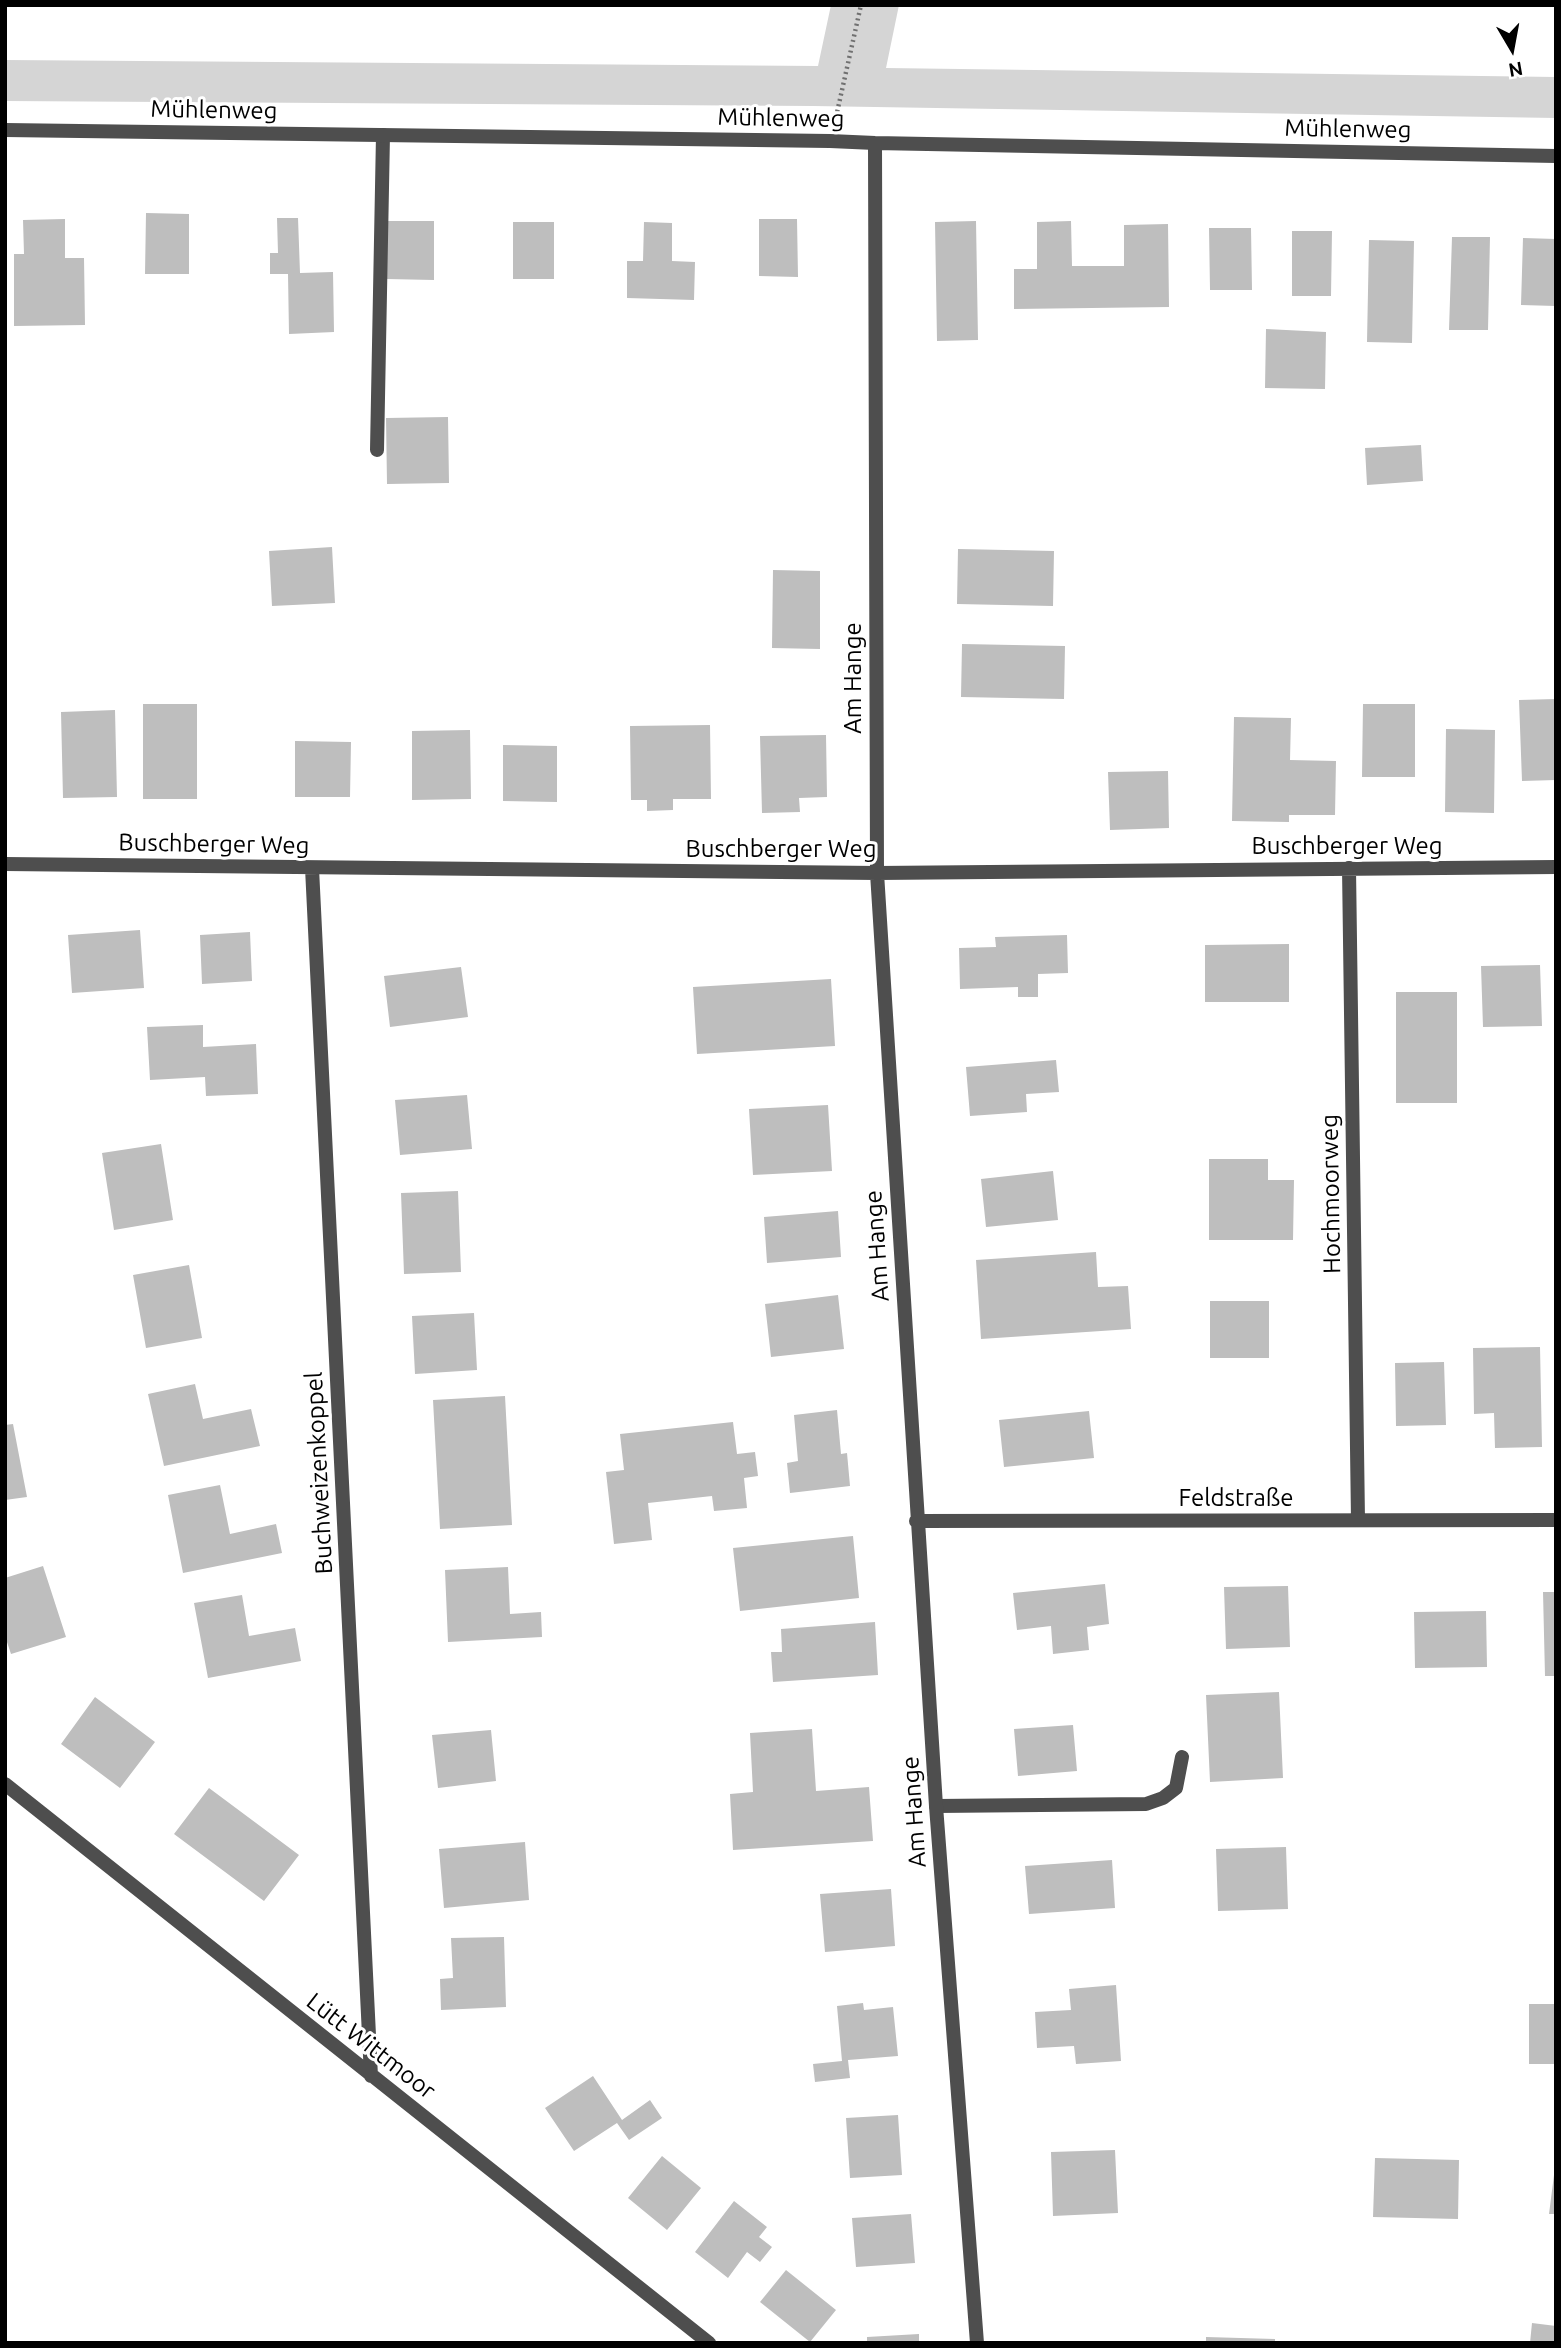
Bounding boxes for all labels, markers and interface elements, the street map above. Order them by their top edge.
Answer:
north arrow [1477,14,1547,84]
text: N [1507,58,1525,82]
street label: Mühlenweg [150,94,278,126]
street label: Mühlenweg [717,102,845,134]
street label: Mühlenweg [1284,113,1412,145]
street label: Am Hange [839,622,867,734]
street label: Buschberger Weg [118,828,310,860]
street label: Buschberger Weg [1251,832,1443,860]
street label: Buschberger Weg [685,835,877,863]
street label: Hochmoorweg [1315,1114,1347,1274]
street label: Am Hange [859,1189,895,1303]
street label: Buchweizenkoppel [299,1371,339,1575]
street label: Feldstraße [1178,1484,1294,1512]
street label: Am Hange [896,1755,932,1869]
street label: Lütt Wittmoor [301,1987,441,2105]

